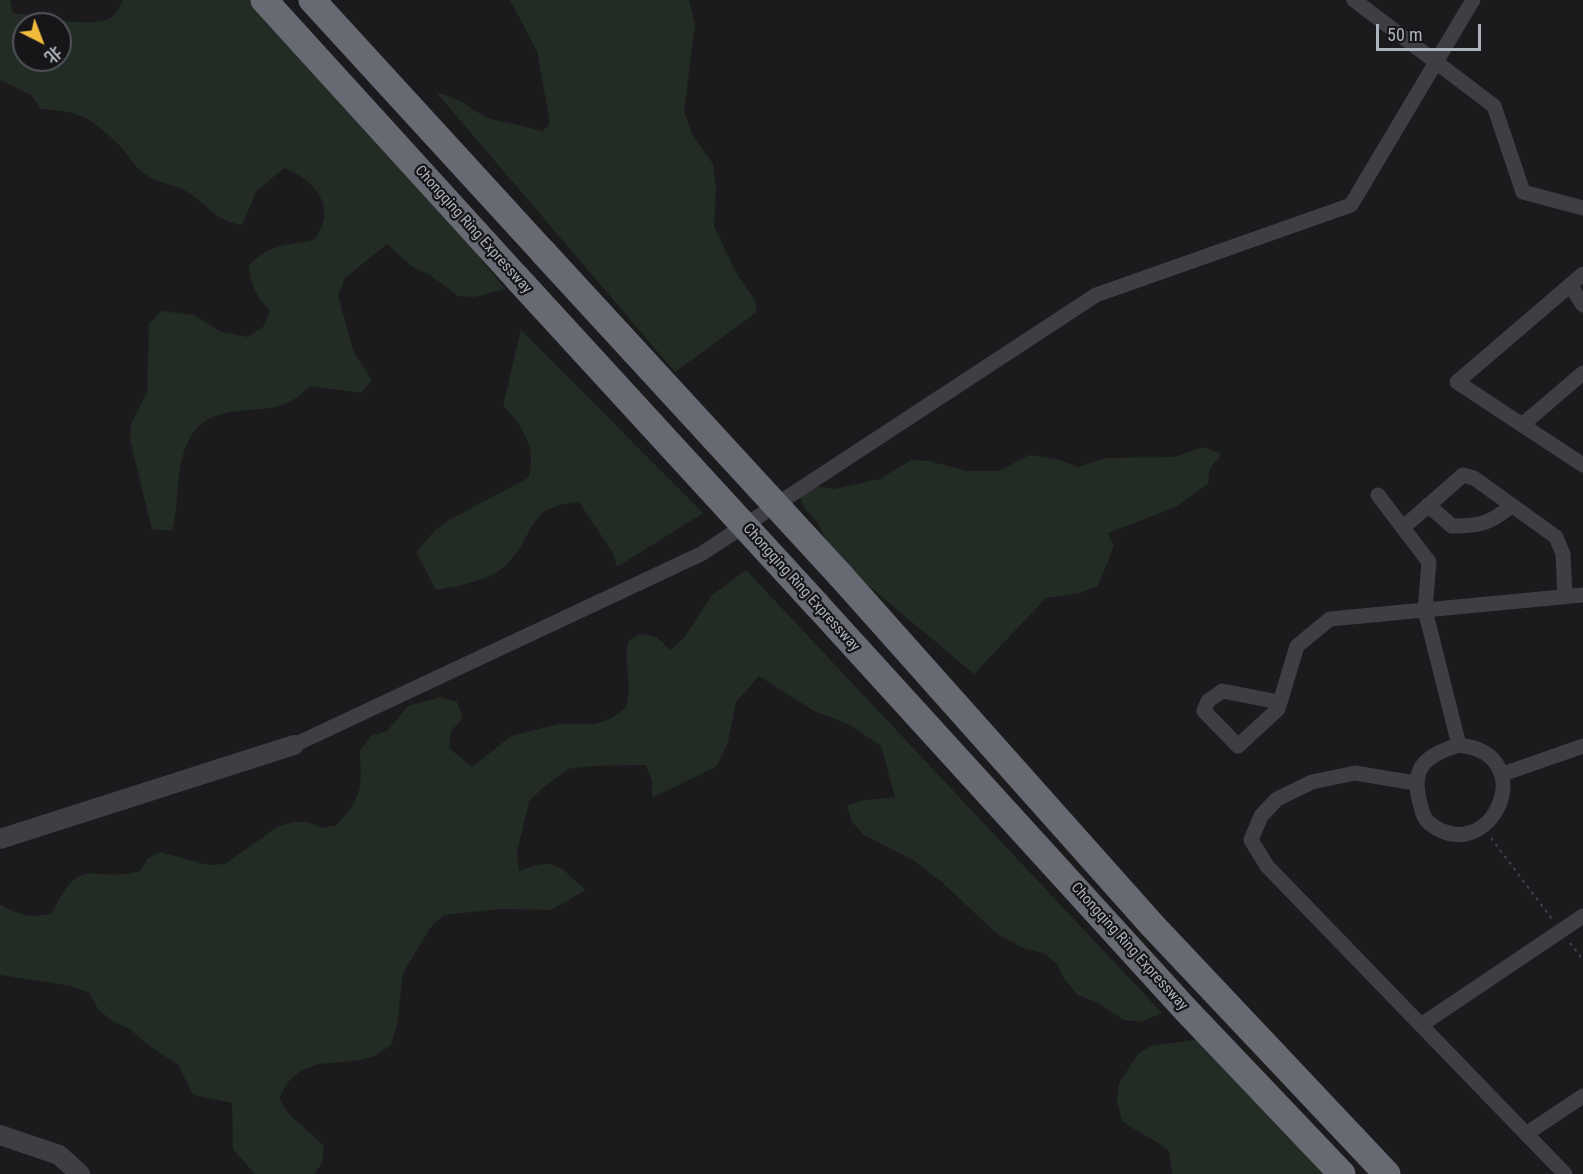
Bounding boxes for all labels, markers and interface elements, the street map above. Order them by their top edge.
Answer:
north arrow [12,12,72,72]
scale bar [1379,12,1484,50]
text: 50 m [1387,24,1422,45]
text: 北 [41,42,65,67]
street label: Chongqing Ring Expressway [411,162,535,298]
street label: Chongqing Ring Expressway [739,520,863,656]
street label: Chongqing Ring Expressway [1067,879,1191,1015]

